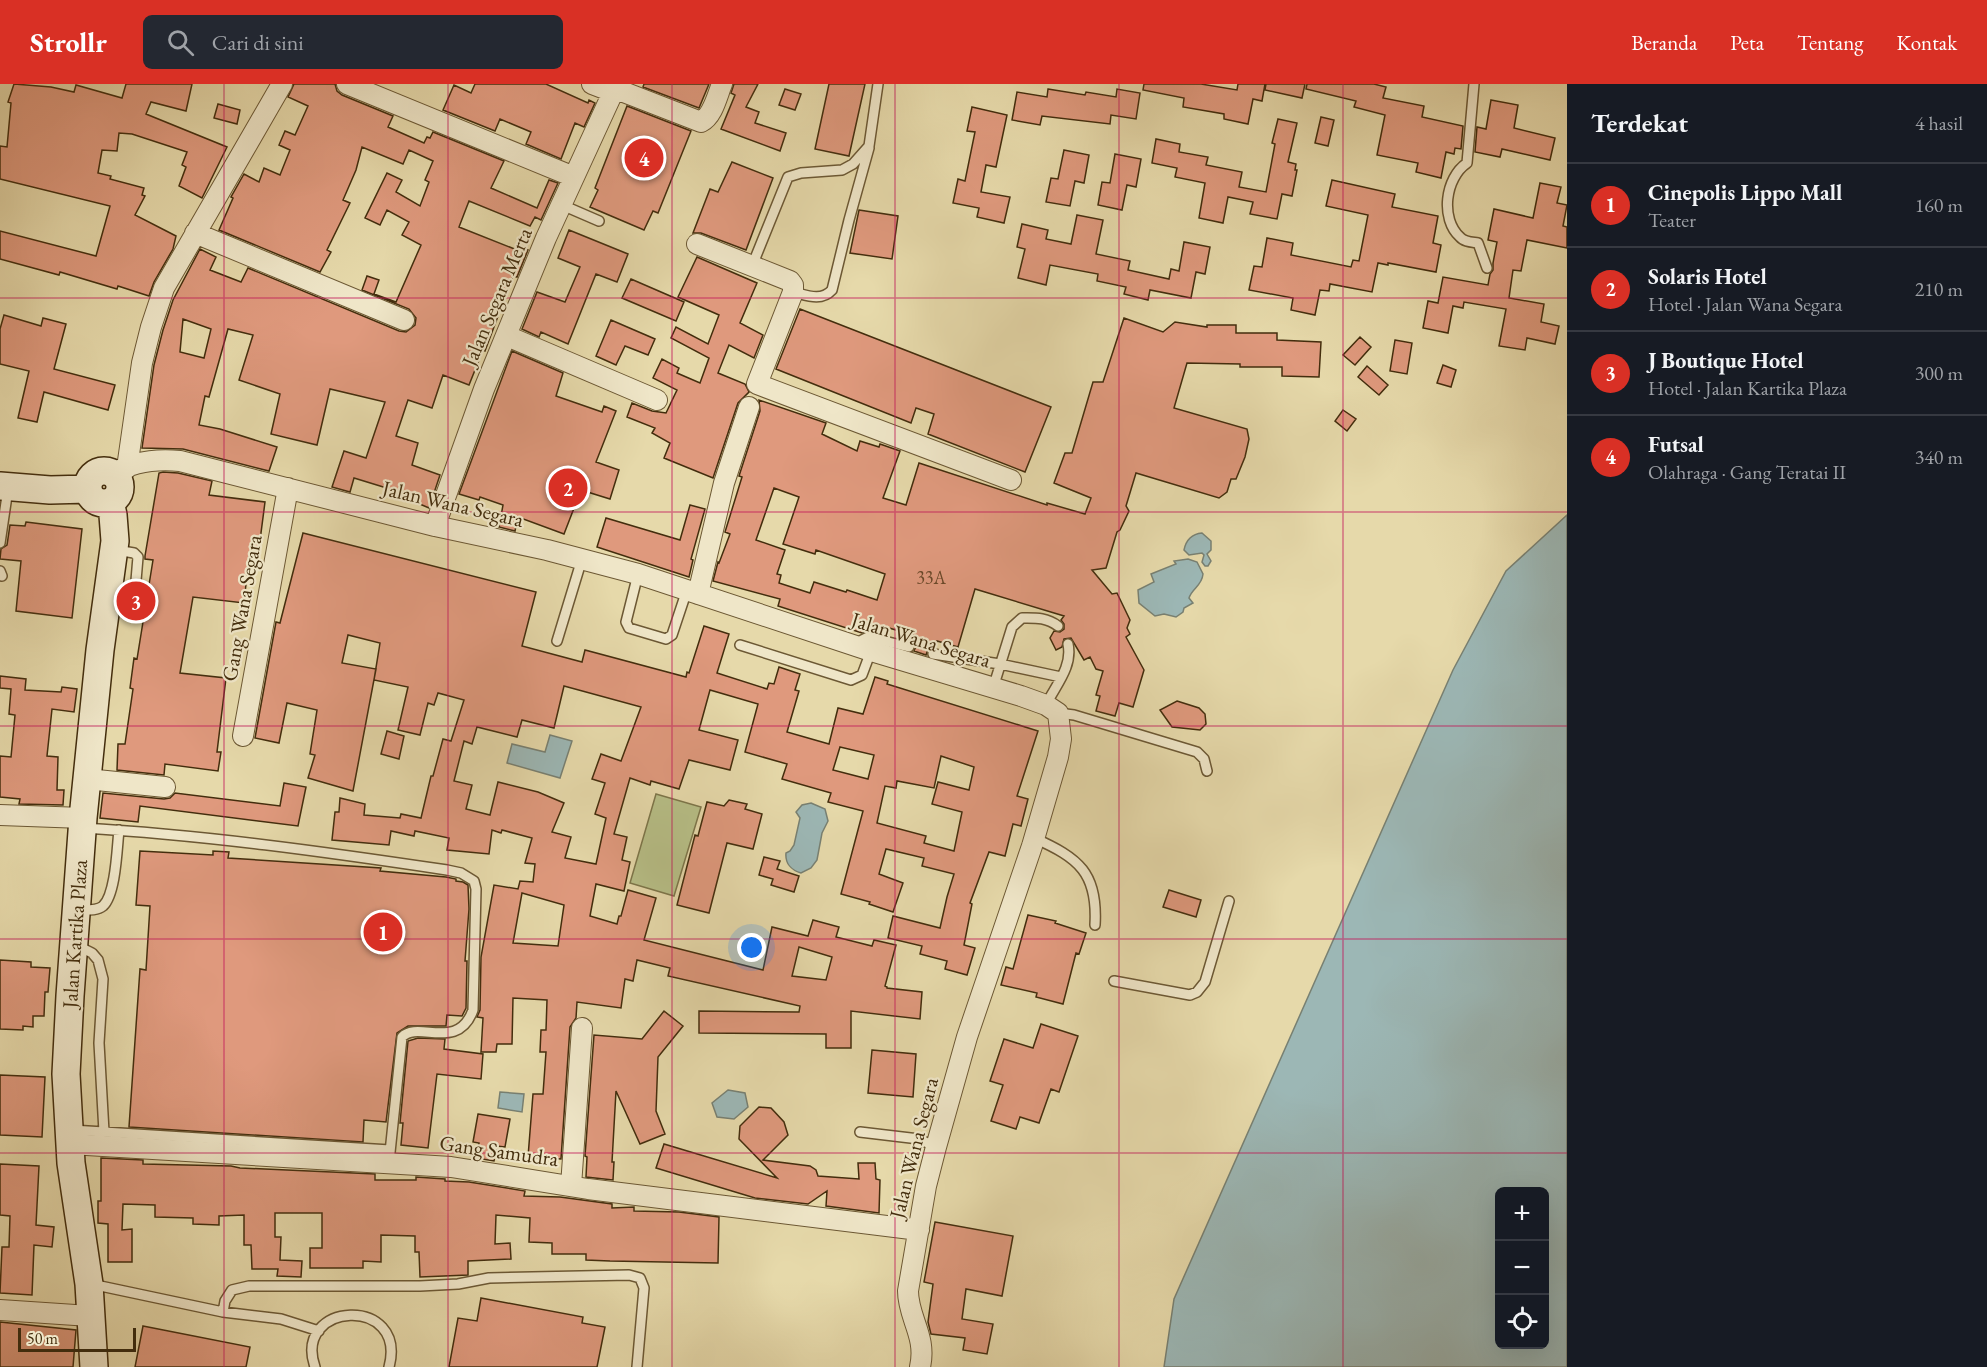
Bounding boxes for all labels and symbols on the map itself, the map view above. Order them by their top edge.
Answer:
pin: 4 [624,136,664,181]
street label: Jalan Segara Merta [454,223,538,372]
pin: 2 [548,466,588,510]
street label: Jalan Wana Segara [378,474,527,533]
street label: Gang Wana Segara [215,532,268,683]
house number: 33A [916,566,946,589]
pin: 3 [116,578,156,624]
street label: Jalan Wana Segara [846,605,995,674]
street label: Jalan Kartika Plaza [56,858,93,1011]
pin: 1 [364,910,403,954]
your location [737,933,766,962]
street label: Jalan Wana Segara [882,1074,944,1223]
street label: Gang Samudra [438,1129,561,1172]
scale bar [18,1325,136,1352]

